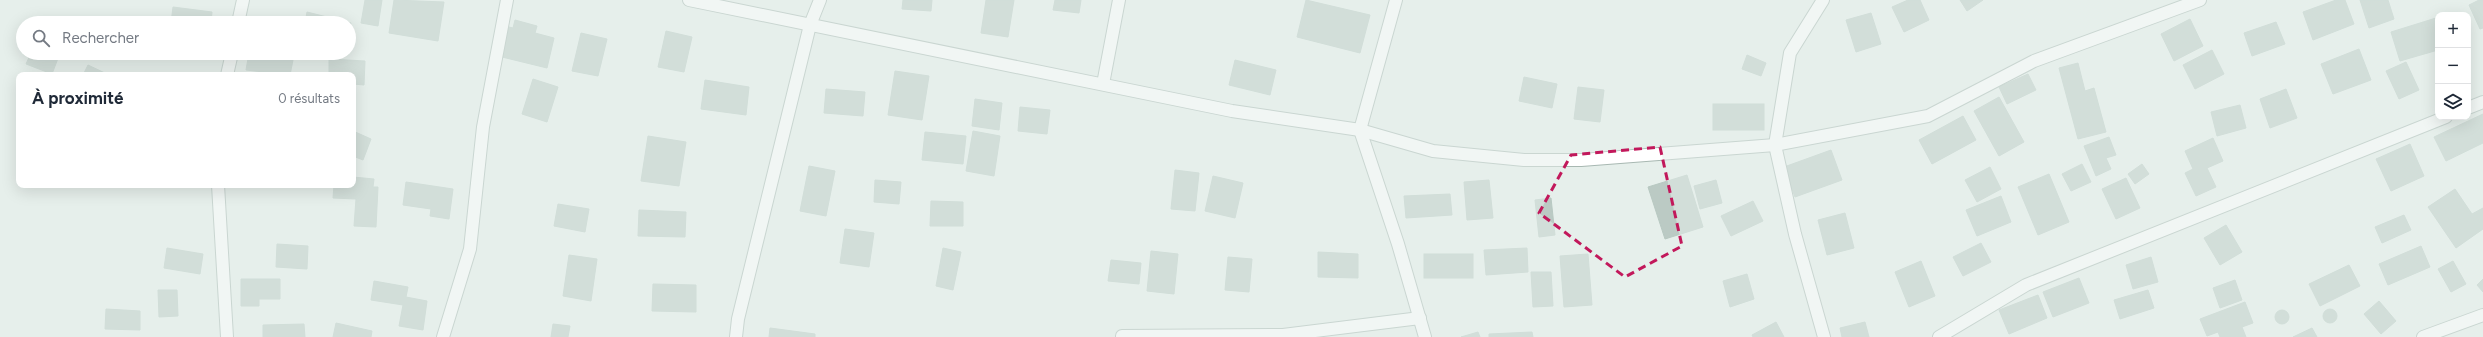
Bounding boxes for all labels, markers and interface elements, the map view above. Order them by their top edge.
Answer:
map controls [2435,12,2471,120]
button: + [2435,12,2471,48]
search box [16,16,356,60]
icon: search [30,27,52,49]
text: Rechercher [62,29,139,47]
button: − [2435,48,2471,84]
button: layers [2435,84,2471,120]
text: À proximité [32,88,123,108]
text: 0 résultats [278,91,340,106]

